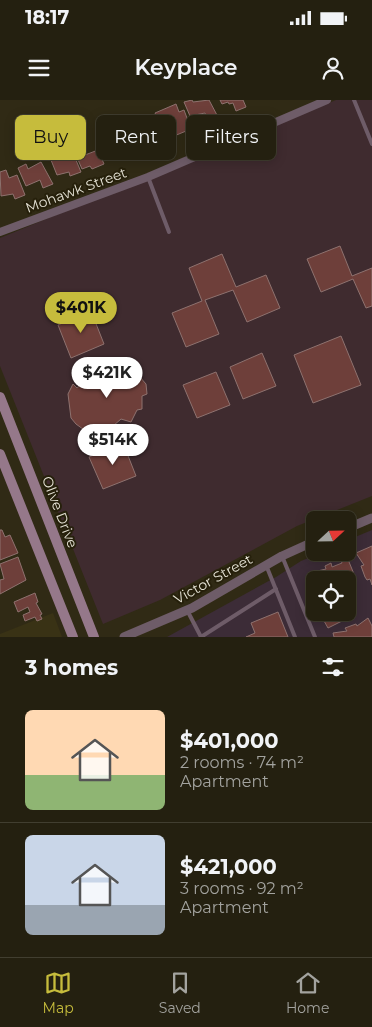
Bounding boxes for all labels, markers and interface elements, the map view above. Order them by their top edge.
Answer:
text: 18:17 [25,6,69,29]
icon: menu [25,54,53,82]
text: Keyplace [134,54,238,81]
icon: person [319,54,347,82]
chip: Buy [15,115,86,160]
chip: Rent [96,115,176,160]
chip: Filters [186,115,276,160]
street label: Mohawk Street [23,163,129,217]
pin: $401K [46,292,116,334]
text: $401K [56,298,106,317]
pin: $421K [72,356,142,399]
text: $421K [83,363,131,382]
pin: $514K [78,424,148,466]
text: $514K [89,430,137,449]
street label: Olive Drive [38,474,82,550]
north arrow [306,511,356,561]
map controls [306,511,356,621]
street label: Victor Street [171,550,256,608]
button: locate [306,571,356,621]
icon: filters [319,653,347,681]
text: 3 homes [25,655,118,680]
text: $401,000 [180,728,279,753]
icon: home [65,730,125,790]
text: 2 rooms · 74 m² [180,753,304,772]
text: Apartment [180,772,269,791]
text: $421,000 [180,854,277,879]
icon: home [65,855,125,915]
text: 3 rooms · 92 m² [180,879,304,898]
text: Apartment [180,898,269,917]
tab: Map [43,969,74,1017]
tab: Saved [159,969,201,1017]
tab: Home [286,969,329,1017]

